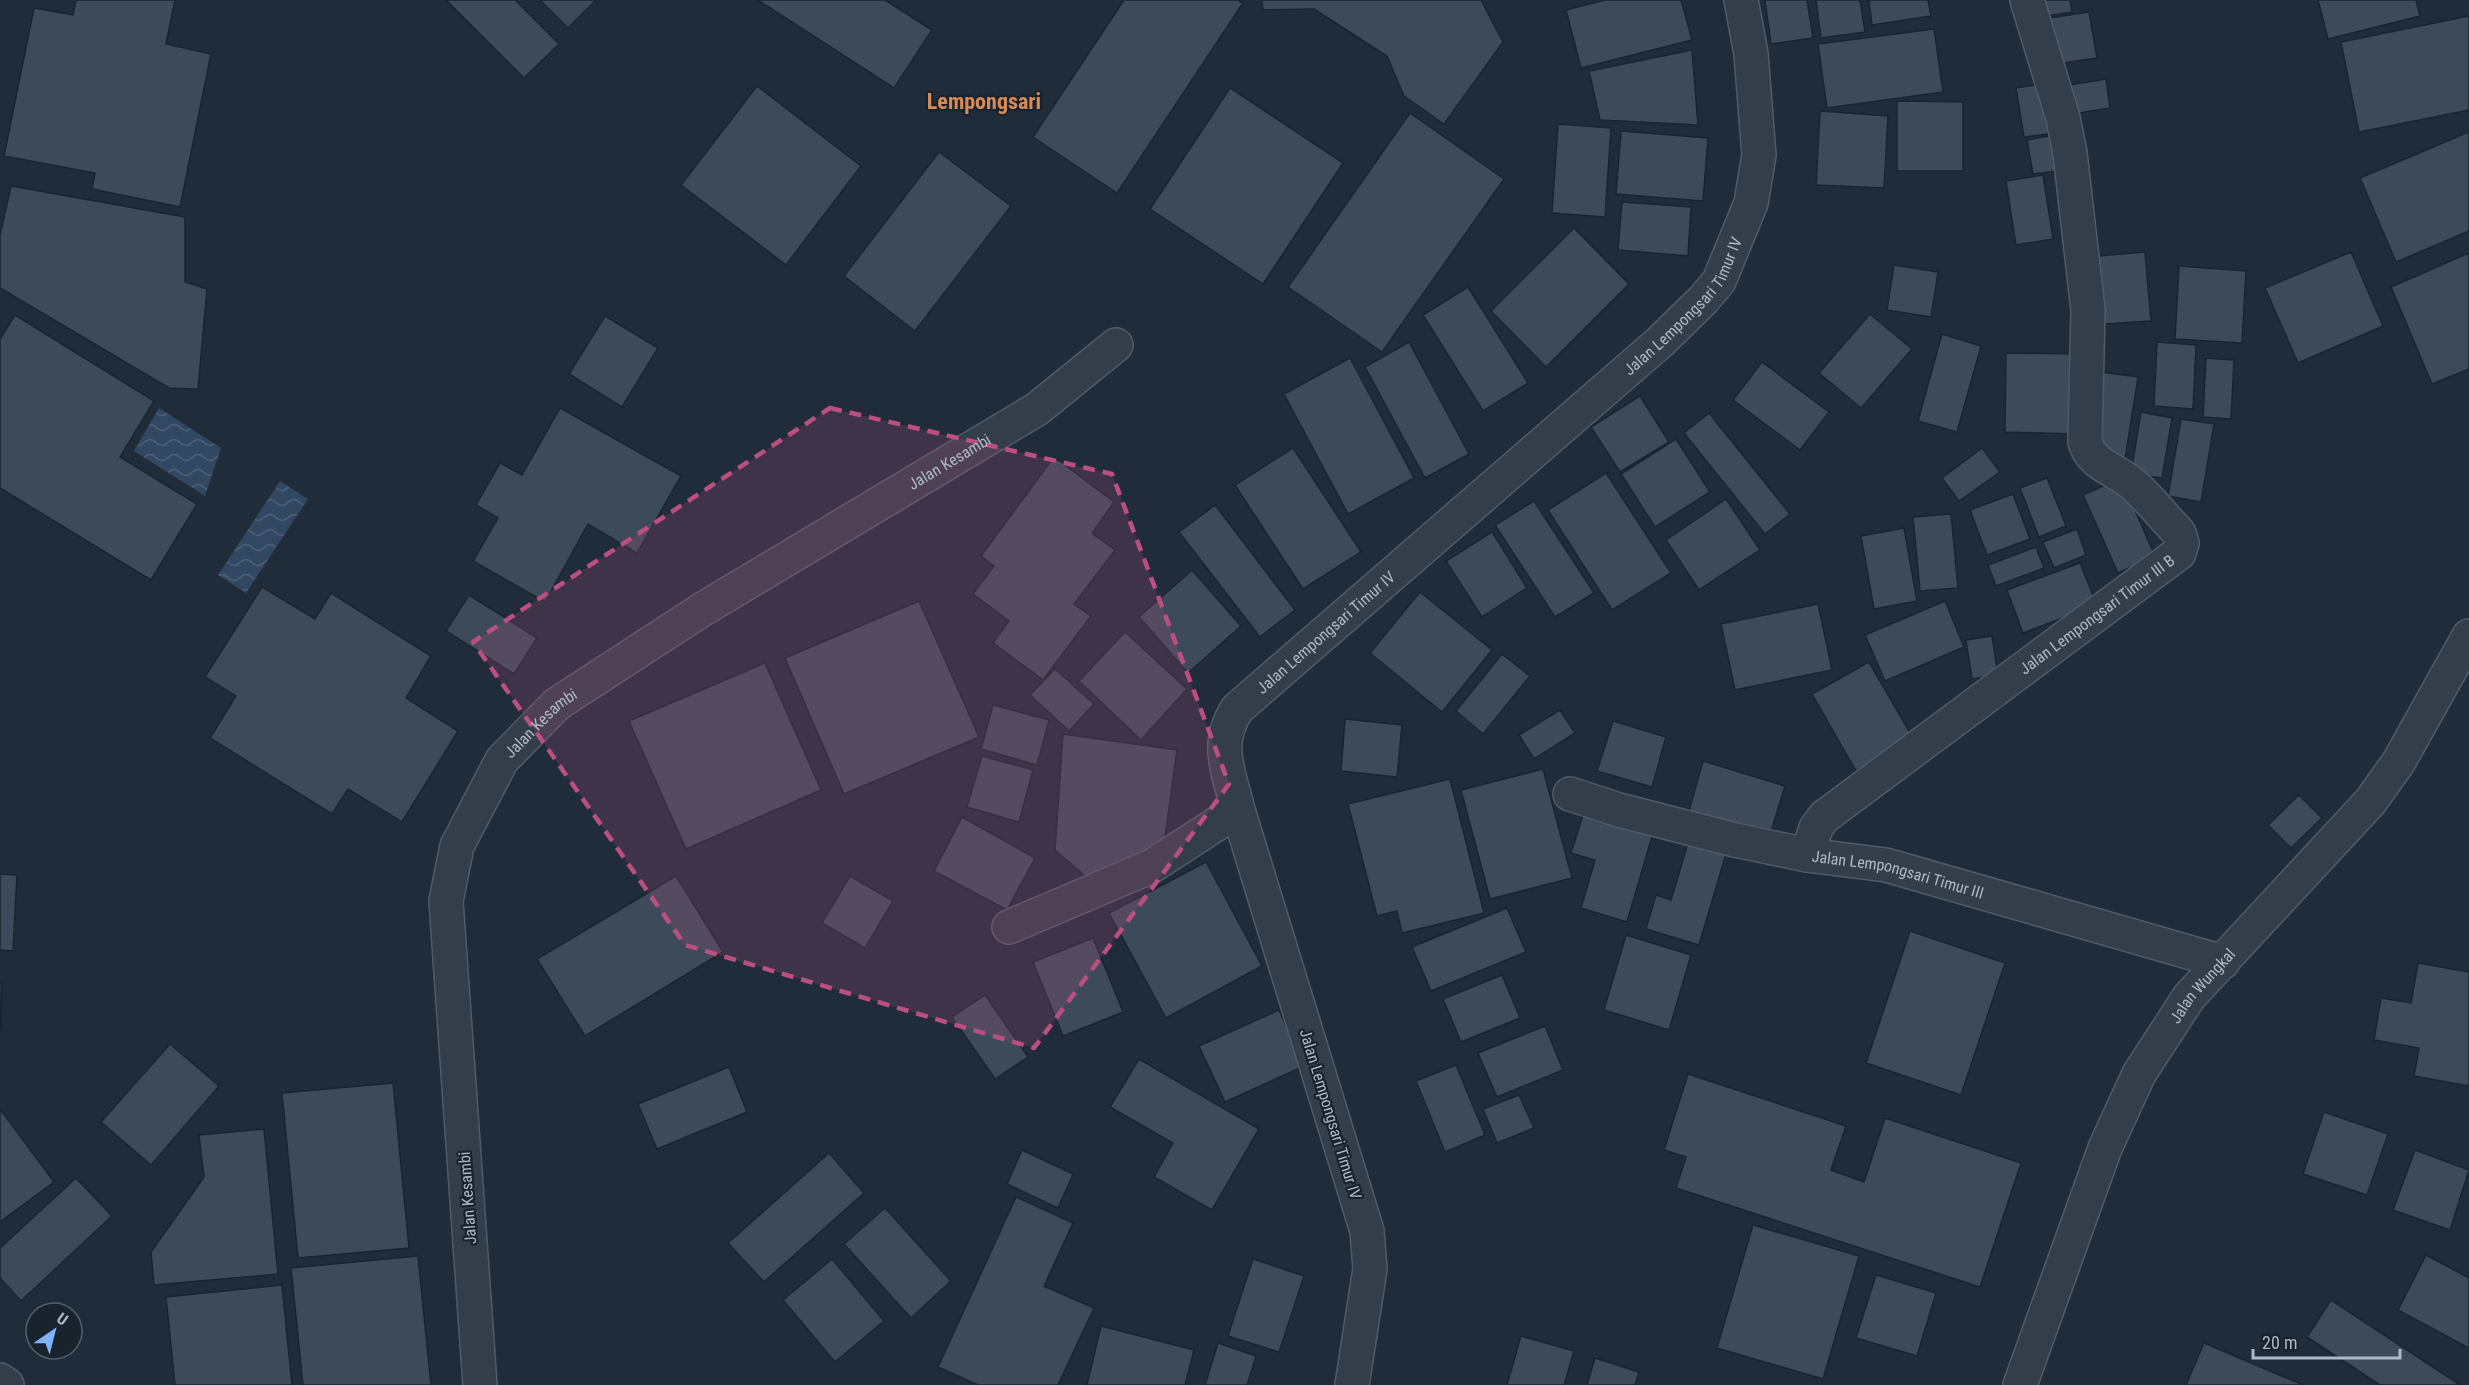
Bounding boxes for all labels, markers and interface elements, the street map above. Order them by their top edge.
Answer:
district label: Lempongsari [927,89,1041,114]
street label: Jalan Lempongsari Timur IV [1620,234,1746,379]
street label: Jalan Kesambi [905,430,994,494]
street label: Jalan Lempongsari Timur III B [2016,551,2178,678]
street label: Jalan Lempongsari Timur IV [1253,567,1399,698]
street label: Jalan Kesambi [501,685,581,762]
street label: Jalan Lempongsari Timur III [1811,847,1986,903]
street label: Jalan Wungkal [2166,945,2239,1027]
street label: Jalan Lempongsari Timur IV [1296,1027,1365,1202]
street label: Jalan Kesambi [455,1151,480,1245]
north arrow [24,1301,84,1361]
text: U [53,1309,72,1330]
scale bar [2253,1322,2400,1360]
text: 20 m [2262,1332,2297,1353]

